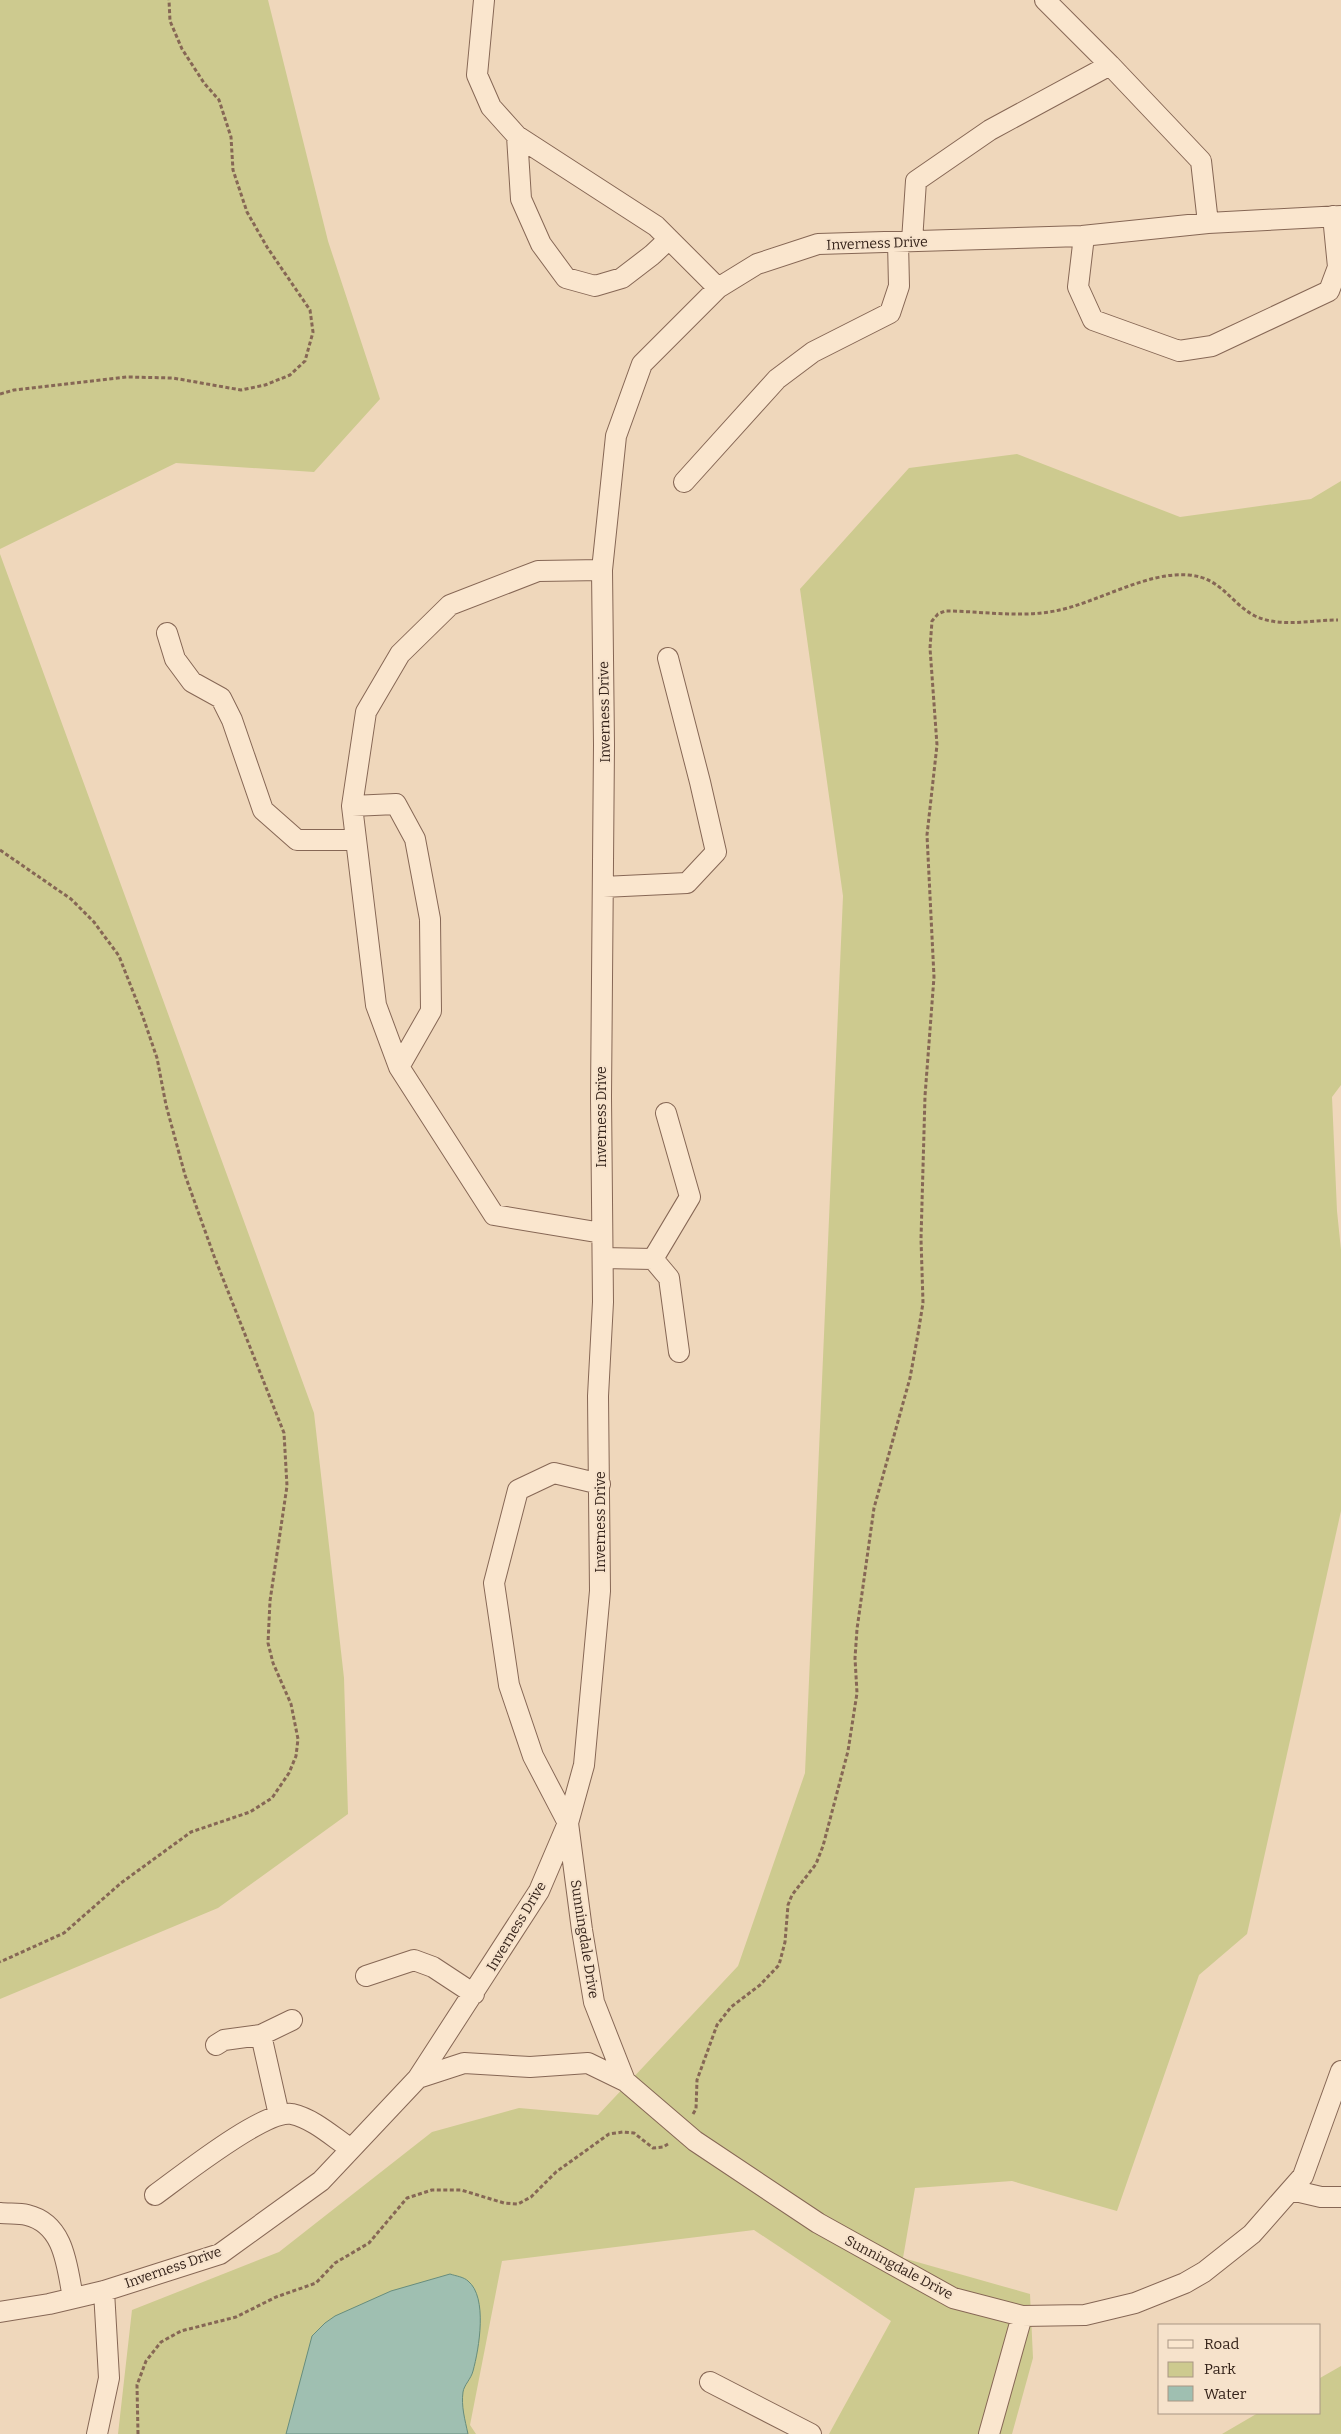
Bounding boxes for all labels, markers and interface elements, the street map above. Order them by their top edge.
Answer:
street label: Inverness Drive [826,233,928,254]
street label: Inverness Drive [595,661,614,763]
street label: Inverness Drive [593,1066,610,1168]
street label: Inverness Drive [592,1471,609,1573]
street label: Inverness Drive [483,1878,550,1974]
street label: Sunningdale Drive [567,1878,602,2000]
street label: Sunningdale Drive [842,2232,956,2303]
street label: Inverness Drive [122,2243,224,2292]
legend [1158,2324,1321,2414]
text: Road [1204,2335,1239,2353]
text: Park [1204,2360,1236,2378]
text: Water [1204,2385,1247,2403]

